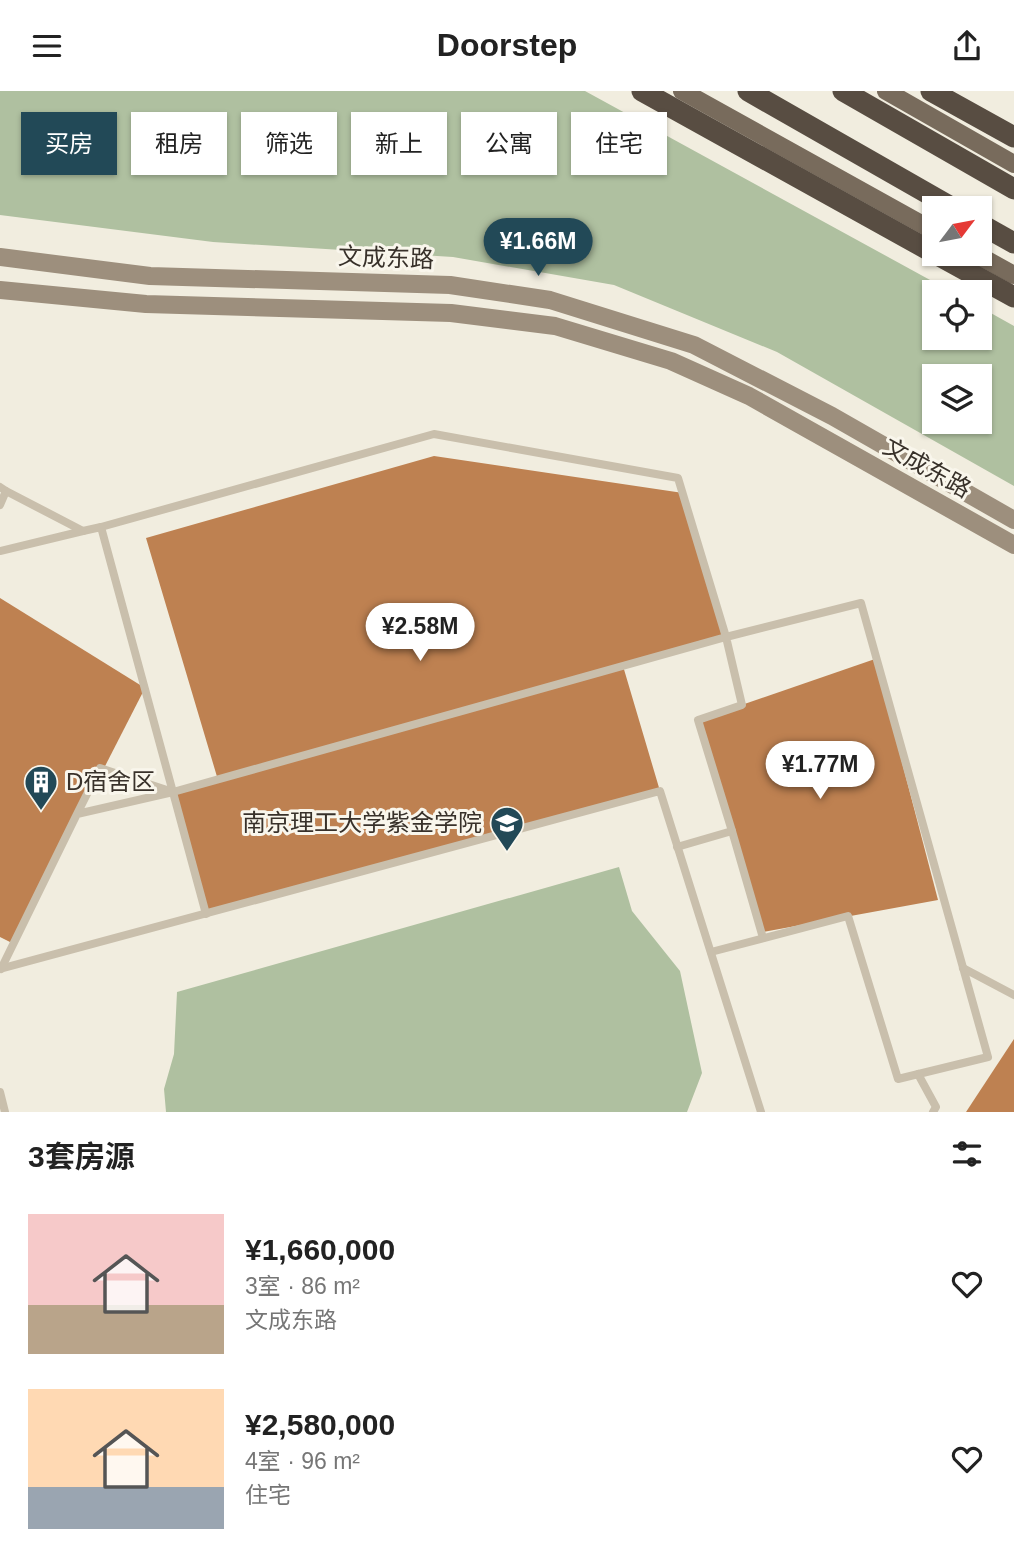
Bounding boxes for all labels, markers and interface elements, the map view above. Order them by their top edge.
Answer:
icon: menu [28,27,66,65]
text: Doorstep [437,27,577,63]
icon: share [948,27,986,65]
chip: 买房 [21,112,117,175]
chip: 租房 [131,112,227,175]
chip: 筛选 [241,112,337,175]
chip: 新上 [351,112,447,175]
chip: 公寓 [461,112,557,175]
chip: 住宅 [571,112,667,175]
north arrow [922,196,992,266]
map controls [922,196,992,434]
pin: ¥1.66M [481,219,595,278]
text: ¥1.66M [500,228,576,254]
street label: 文成东路 [338,242,434,273]
button: locate [922,280,992,350]
button: layers [922,364,992,434]
street label: 文成东路 [879,432,976,503]
pin: ¥2.58M [363,603,477,663]
text: ¥2.58M [382,613,458,639]
pin: ¥1.77M [763,741,877,801]
text: ¥1.77M [782,751,858,777]
building icon: D宿舍区 [22,763,60,812]
place label: D宿舍区 [66,768,155,795]
school or university icon: 南京理工大学紫金学院 [488,804,526,853]
place label: 南京理工大学紫金学院 [242,809,482,836]
icon: filters [948,1135,986,1173]
text: 3套房源 [28,1140,135,1173]
text: ¥1,660,000 [245,1233,395,1266]
icon: home [84,1242,168,1326]
icon: heart [948,1265,986,1303]
text: 3室 · 86 m² [245,1273,360,1299]
text: 文成东路 [245,1307,337,1333]
text: ¥2,580,000 [245,1408,395,1441]
icon: home [84,1417,168,1501]
icon: heart [948,1440,986,1478]
text: 4室 · 96 m² [245,1448,360,1474]
text: 住宅 [245,1482,291,1508]

